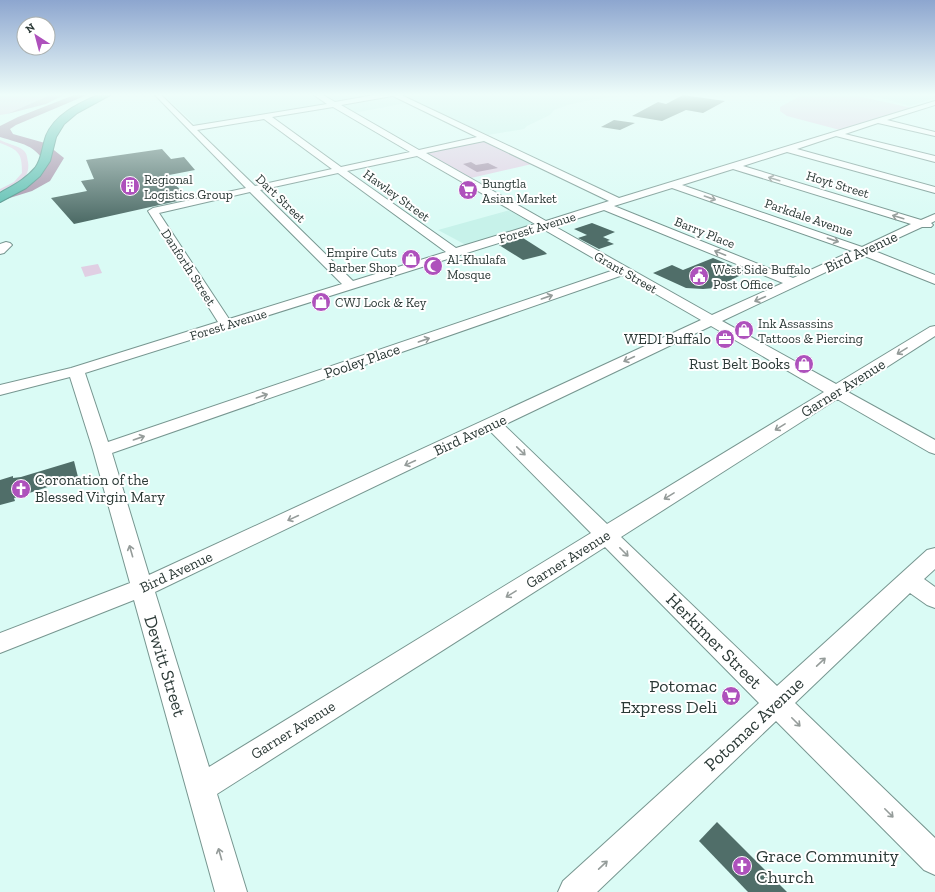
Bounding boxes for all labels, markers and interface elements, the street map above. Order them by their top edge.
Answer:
north arrow [16,16,56,56]
text: N [23,20,38,36]
street label: Hawley Street [361,166,433,225]
street label: Hoyt Street [805,168,871,201]
street label: Dart Street [253,171,309,226]
place label: Regional Logistics Group [144,172,233,202]
building icon: Regional Logistics Group [119,175,141,197]
one-way arrow [767,175,780,182]
place label: Bungtla Asian Market [482,176,557,206]
supermarket icon: Bungtla Asian Market [457,179,479,201]
one-way arrow [704,194,716,202]
street label: Parkdale Avenue [763,195,855,240]
street label: Forest Avenue [497,209,577,246]
one-way arrow [892,213,905,220]
street label: Barry Place [672,214,737,251]
street label: Danforth Street [158,226,219,308]
street label: Bird Avenue [822,227,900,277]
one-way arrow [827,237,839,245]
place label: Empire Cuts Barber Shop [327,245,397,275]
shop icon: Empire Cuts Barber Shop [400,248,422,270]
street label: Grant Street [592,248,660,297]
one-way arrow [714,248,726,256]
place label: Al-Khulafa Mosque [447,252,507,282]
mosque icon: Al-Khulafa Mosque [422,255,444,277]
place label: West Side Buffalo Post Office [713,262,811,292]
public building icon: West Side Buffalo Post Office [688,265,710,287]
shop icon: CWJ Lock & Key [310,291,332,313]
one-way arrow [540,293,553,300]
place label: CWJ Lock & Key [335,295,427,310]
one-way arrow [754,295,766,303]
street label: Forest Avenue [188,306,268,343]
place label: Ink Assassins Tattoos & Piercing [758,316,863,346]
shop icon: Ink Assassins Tattoos & Piercing [733,319,755,341]
office icon: WEDI Buffalo [714,328,736,350]
place label: WEDI Buffalo [624,330,711,348]
one-way arrow [418,335,430,343]
street label: Pooley Place [322,340,402,382]
one-way arrow [897,347,908,355]
shop icon: Rust Belt Books [793,353,815,375]
place label: Rust Belt Books [689,355,790,373]
street label: Garner Avenue [797,355,889,421]
one-way arrow [624,356,636,363]
one-way arrow [255,392,268,399]
street label: Bird Avenue [431,410,509,460]
one-way arrow [775,423,786,431]
one-way arrow [132,434,145,441]
one-way arrow [516,447,526,456]
one-way arrow [405,459,417,467]
place label: Coronation of the Blessed Virgin Mary [35,471,165,506]
church icon: Coronation of the Blessed Virgin Mary [10,478,32,500]
one-way arrow [663,492,675,500]
one-way arrow [287,515,299,522]
street label: Garner Avenue [522,526,614,592]
one-way arrow [127,545,134,558]
street label: Bird Avenue [137,547,215,597]
one-way arrow [619,547,629,557]
street label: Herkimer Street [662,589,767,694]
one-way arrow [506,590,517,598]
street label: Dewitt Street [139,613,191,720]
one-way arrow [815,658,825,667]
street label: Potomac Avenue [700,672,808,776]
place label: Potomac Express Deli [620,675,717,718]
supermarket icon: Potomac Express Deli [720,685,742,707]
street label: Garner Avenue [247,697,339,763]
one-way arrow [791,717,801,727]
one-way arrow [884,808,894,818]
place label: Grace Community Church [756,845,900,888]
one-way arrow [216,848,223,861]
church icon: Grace Community Church [731,855,753,877]
one-way arrow [598,861,608,870]

